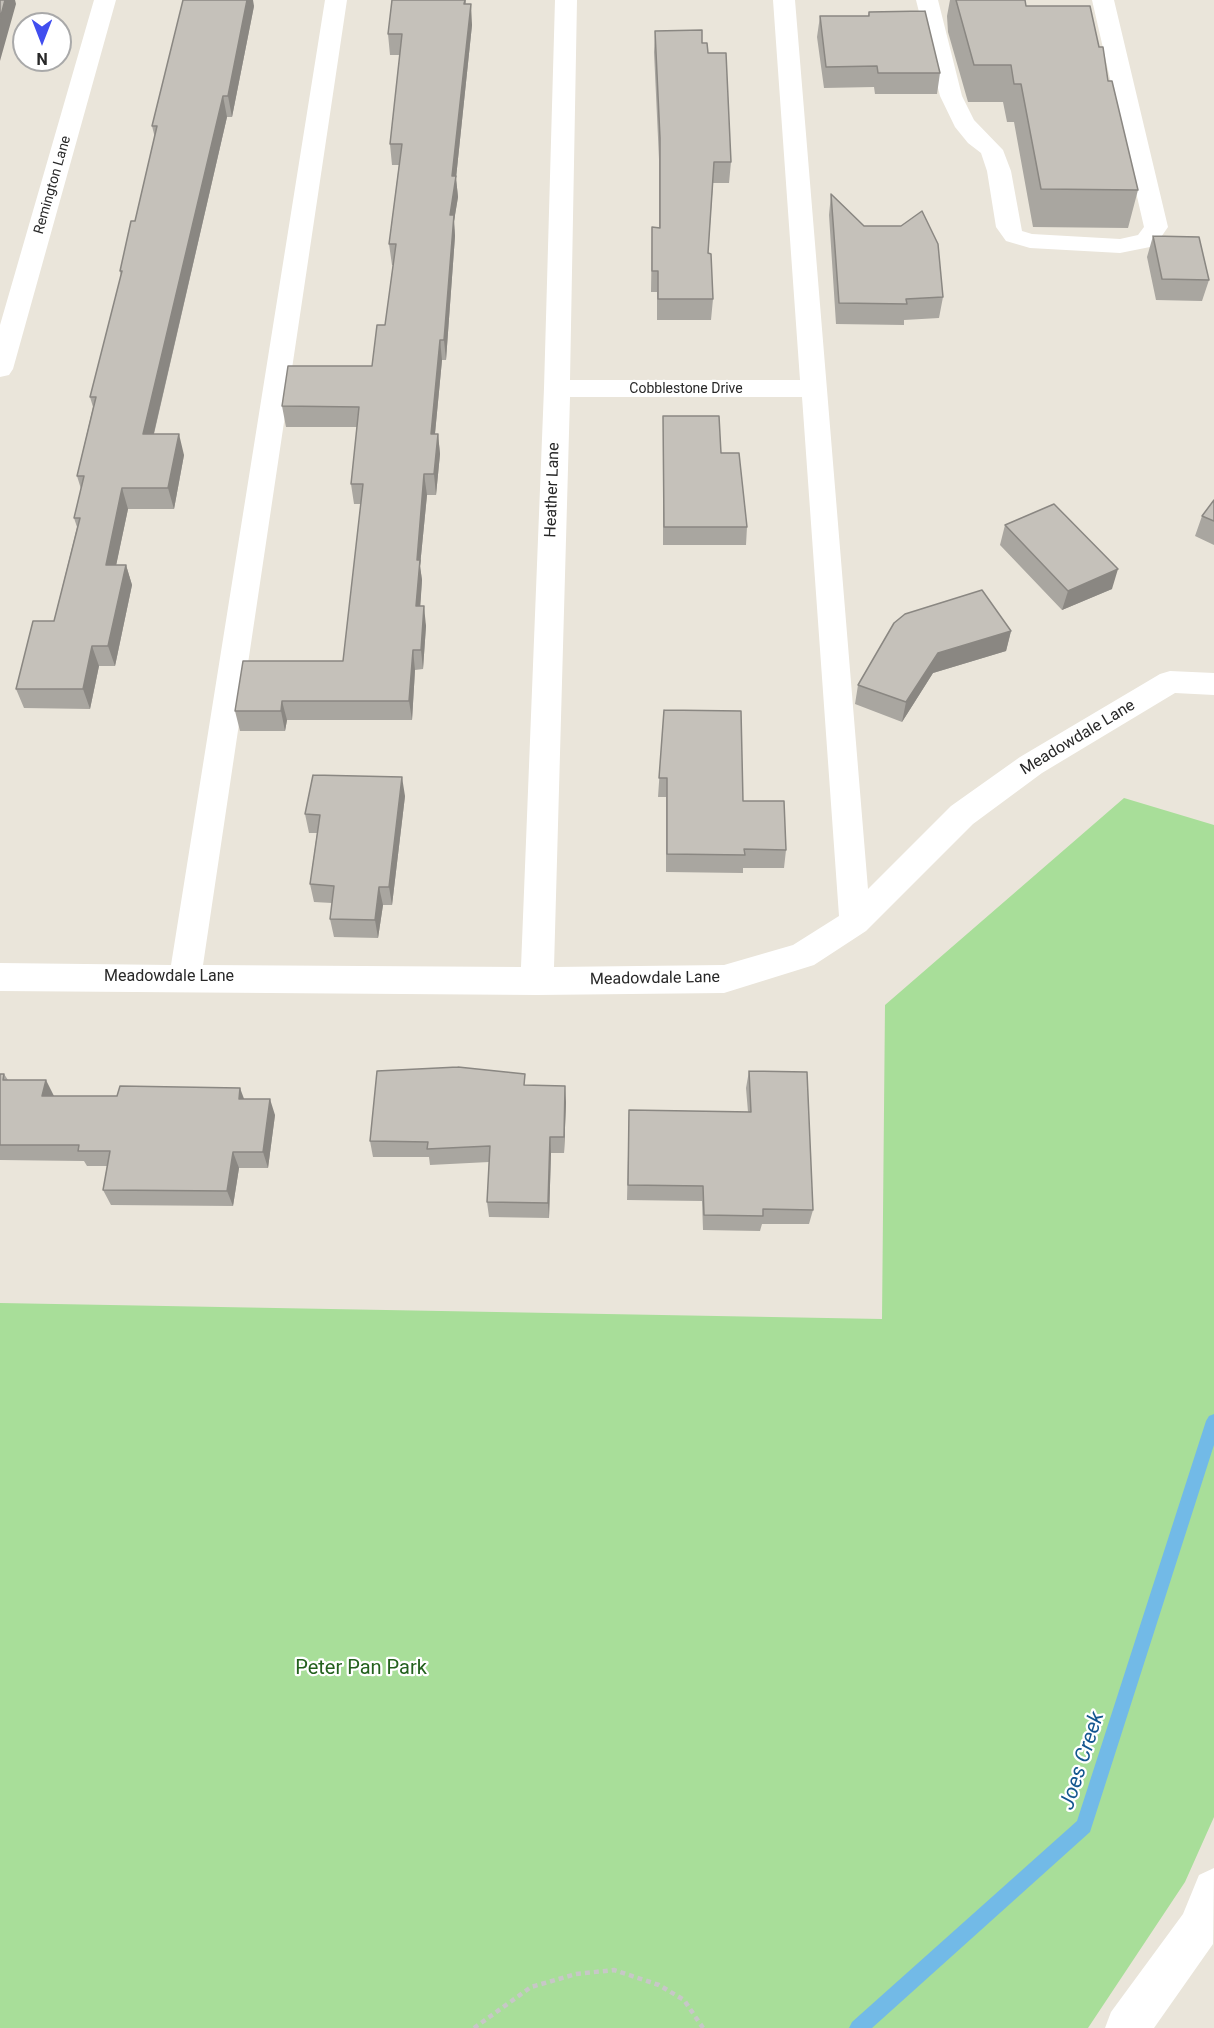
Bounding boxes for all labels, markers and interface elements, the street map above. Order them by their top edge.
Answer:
north arrow [12,12,72,72]
text: N [36,49,48,68]
street label: Remington Lane [31,134,75,236]
street label: Cobblestone Drive [629,381,743,397]
street label: Heather Lane [542,442,564,538]
street label: Meadowdale Lane [1017,696,1139,780]
street label: Meadowdale Lane [104,967,234,987]
street label: Meadowdale Lane [590,968,720,990]
park label: Peter Pan Park [295,1657,427,1681]
water label: Joes Creek [1055,1709,1111,1813]

